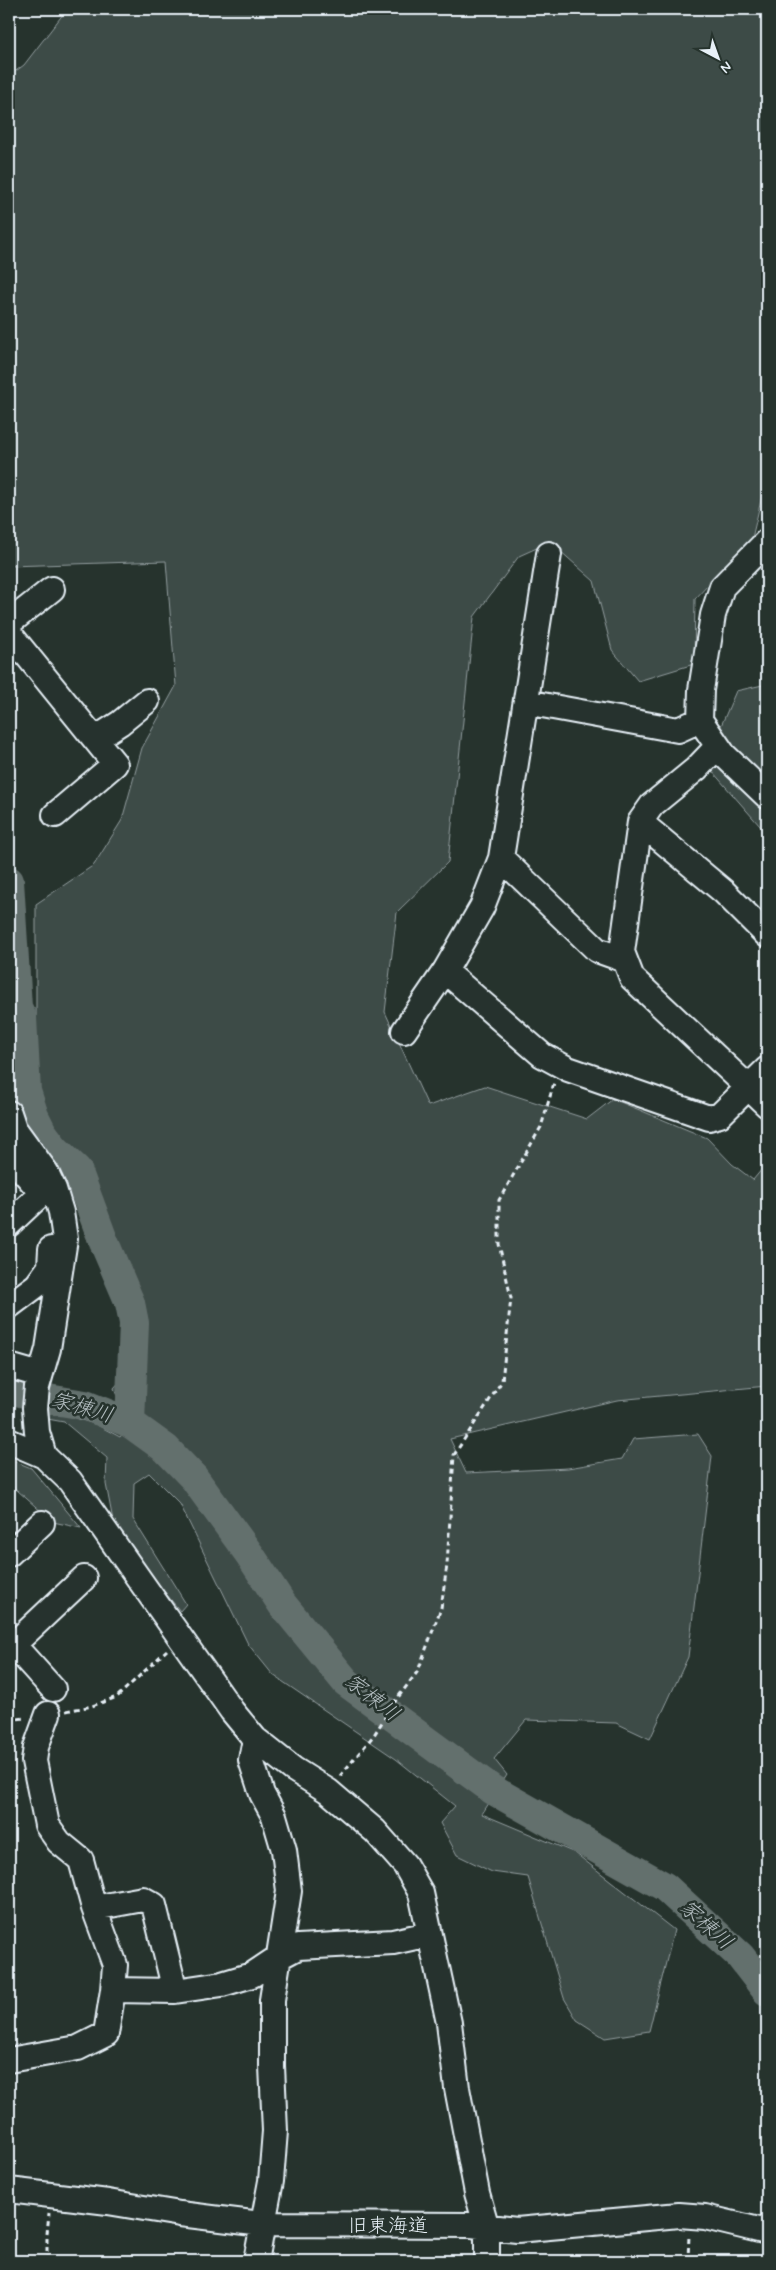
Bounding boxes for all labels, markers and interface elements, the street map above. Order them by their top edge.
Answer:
north arrow [694,32,744,82]
text: N [716,57,735,77]
water label: 家棟川 [48,1386,116,1430]
water label: 家棟川 [339,1668,405,1728]
water label: 家棟川 [673,1894,739,1956]
street label: 旧東海道 [348,2213,428,2240]

